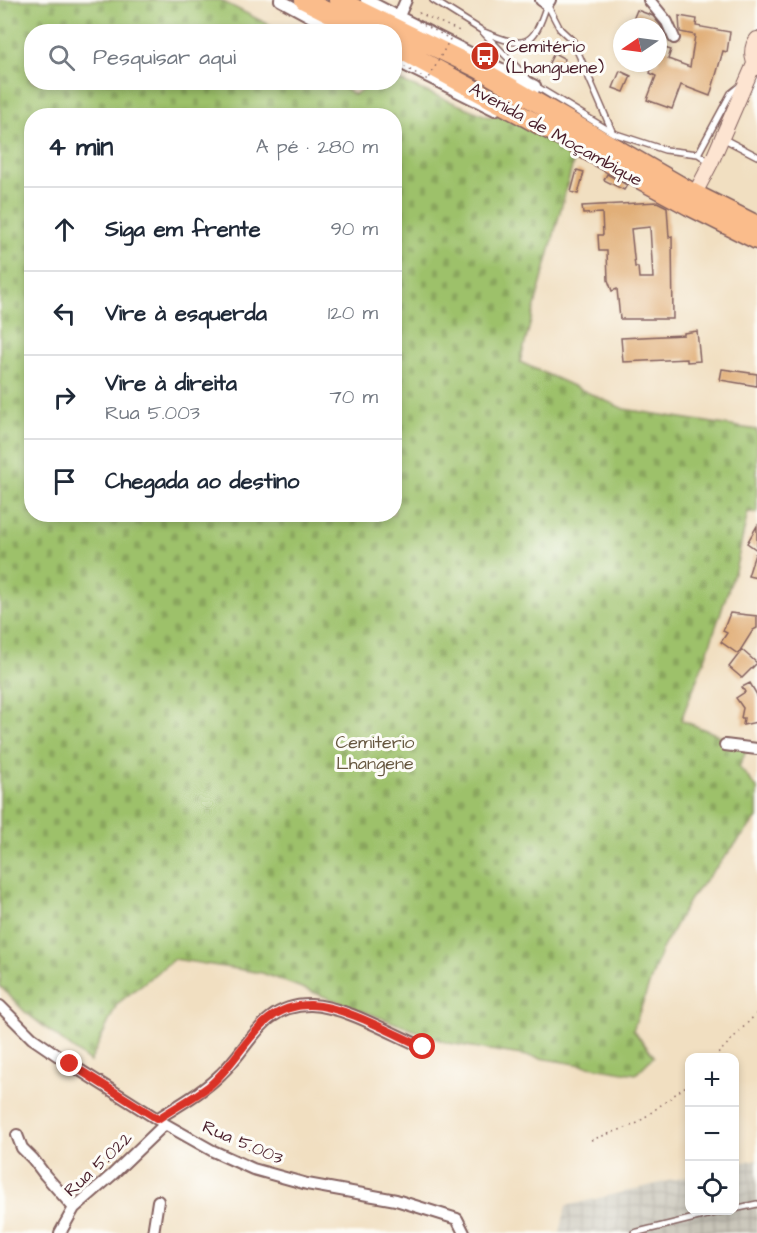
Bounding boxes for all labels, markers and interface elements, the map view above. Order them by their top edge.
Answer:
north arrow [613,18,667,72]
search box [24,24,402,90]
place label: Cemitério (Lhanguene) [506,34,604,81]
bus stop icon: Cemitério (Lhanguene) [469,40,501,72]
icon: search [45,41,78,74]
text: Pesquisar aqui [93,42,236,73]
street label: Avenida de Moçambique [465,76,647,193]
text: 4 min [48,129,113,165]
text: A pé · 280 m [256,133,378,161]
icon: ahead [48,213,81,246]
text: Siga em frente [105,214,261,245]
text: 90 m [330,215,378,243]
icon: left [48,297,81,330]
text: Vire à esquerda [105,298,267,329]
text: 120 m [328,299,378,327]
text: Vire à direita [105,368,237,399]
icon: right [48,381,81,414]
text: 70 m [330,383,378,411]
text: Rua 5.003 [105,399,200,427]
icon: arrive [48,465,81,498]
text: Chegada ao destino [105,466,299,497]
park label: Cemiterio Lhangene [335,730,415,777]
route start [409,1033,435,1059]
route end [56,1050,82,1076]
map controls [685,1053,739,1215]
button: + [685,1053,739,1107]
button: − [685,1107,739,1161]
street label: Rua 5.003 [199,1114,287,1171]
street label: Rua 5.022 [59,1126,139,1203]
button: locate [685,1161,739,1215]

